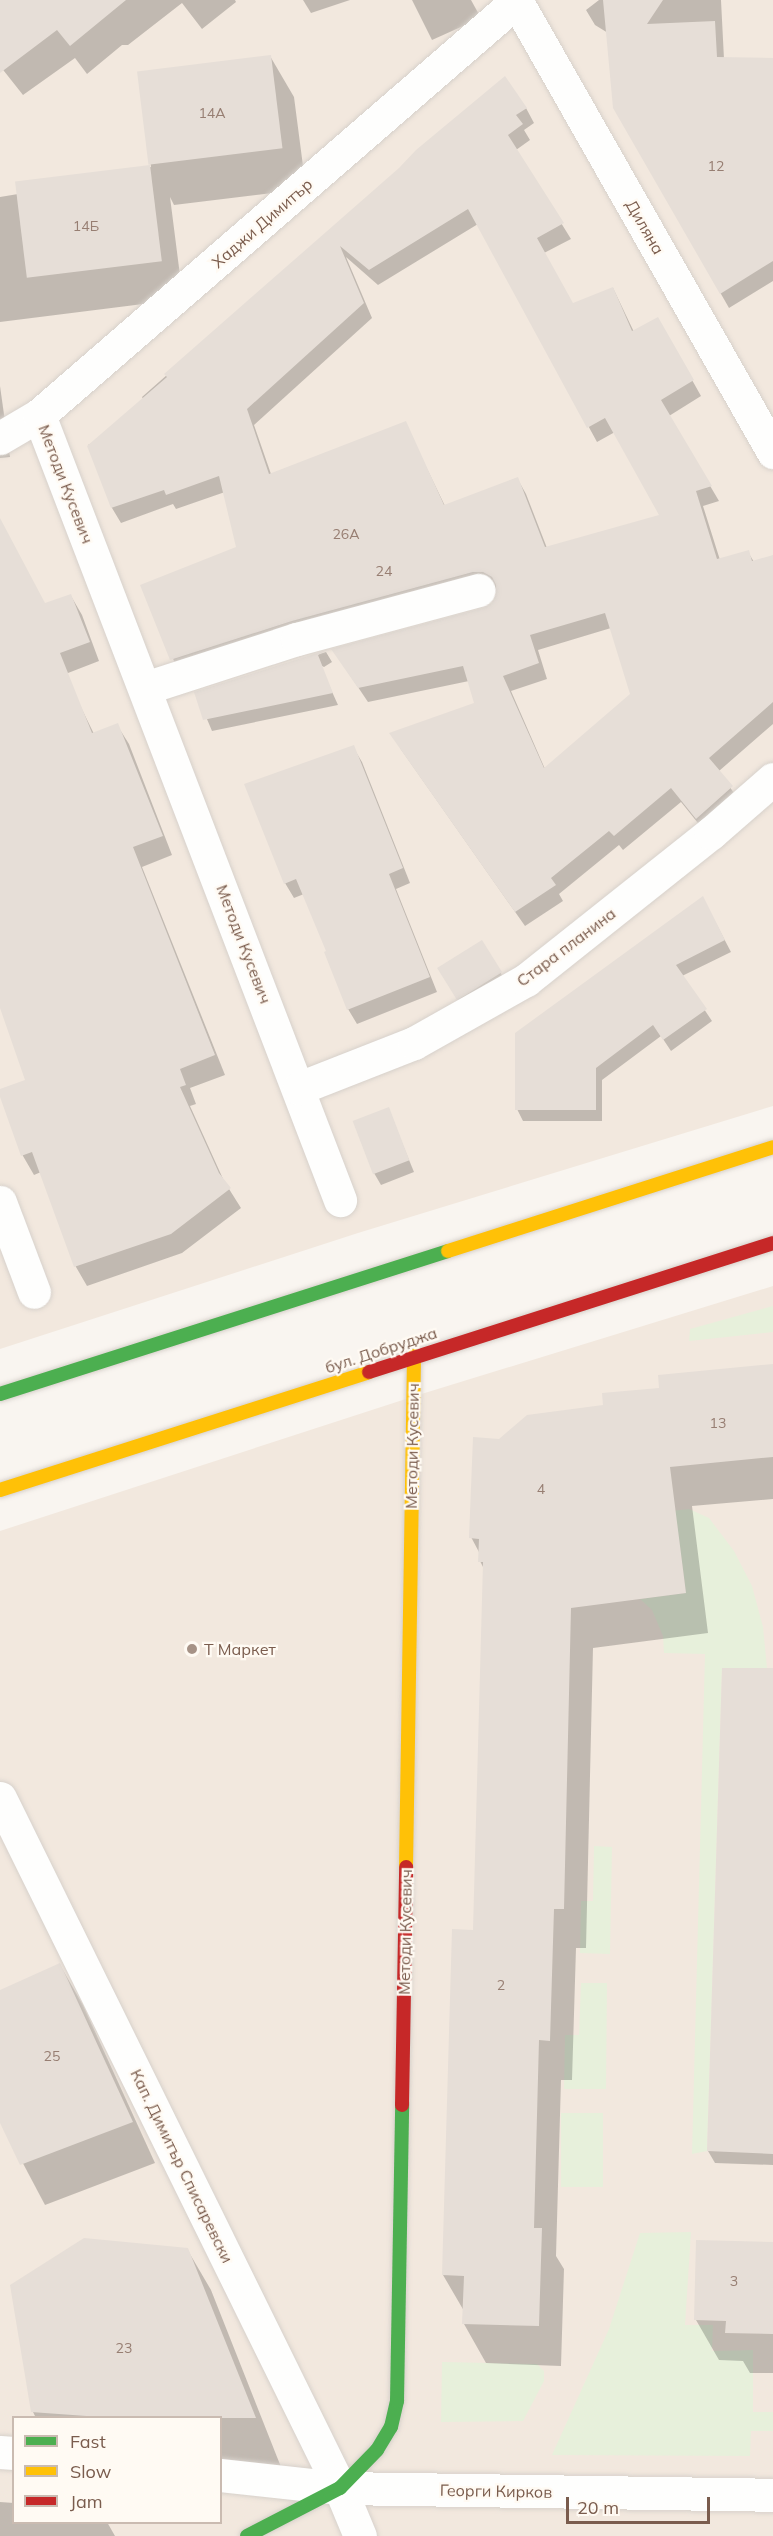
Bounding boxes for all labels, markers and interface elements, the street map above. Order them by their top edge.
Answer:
house number: 14А [198,105,226,121]
house number: 12 [708,158,724,174]
street label: Хаджи Димитър [208,174,316,272]
street label: Диляна [622,196,668,258]
house number: 14Б [73,218,99,234]
street label: Методи Кусевич [35,422,97,546]
house number: 26А [332,526,360,542]
house number: 24 [376,563,392,579]
street label: Методи Кусевич [213,882,275,1006]
street label: Стара планина [513,904,619,990]
street label: бул. Добруджа [323,1323,439,1377]
street label: Методи Кусевич [401,1383,423,1509]
house number: 13 [710,1415,726,1431]
house number: 4 [537,1481,545,1497]
place label: Т Маркет [204,1639,276,1659]
marker: Т Маркет [185,1642,199,1656]
street label: Методи Кусевич [394,1869,416,1995]
house number: 2 [497,1977,505,1993]
house number: 25 [44,2048,60,2064]
street label: Кап. Димитър Списаревски [127,2066,237,2266]
house number: 3 [730,2273,738,2289]
house number: 23 [116,2340,132,2356]
legend [12,2416,222,2524]
text: Fast [70,2430,106,2453]
text: Slow [70,2460,111,2483]
street label: Георги Кирков [440,2480,552,2502]
scale bar [569,2485,713,2523]
text: Jam [70,2490,103,2513]
text: 20 m [577,2496,619,2519]

